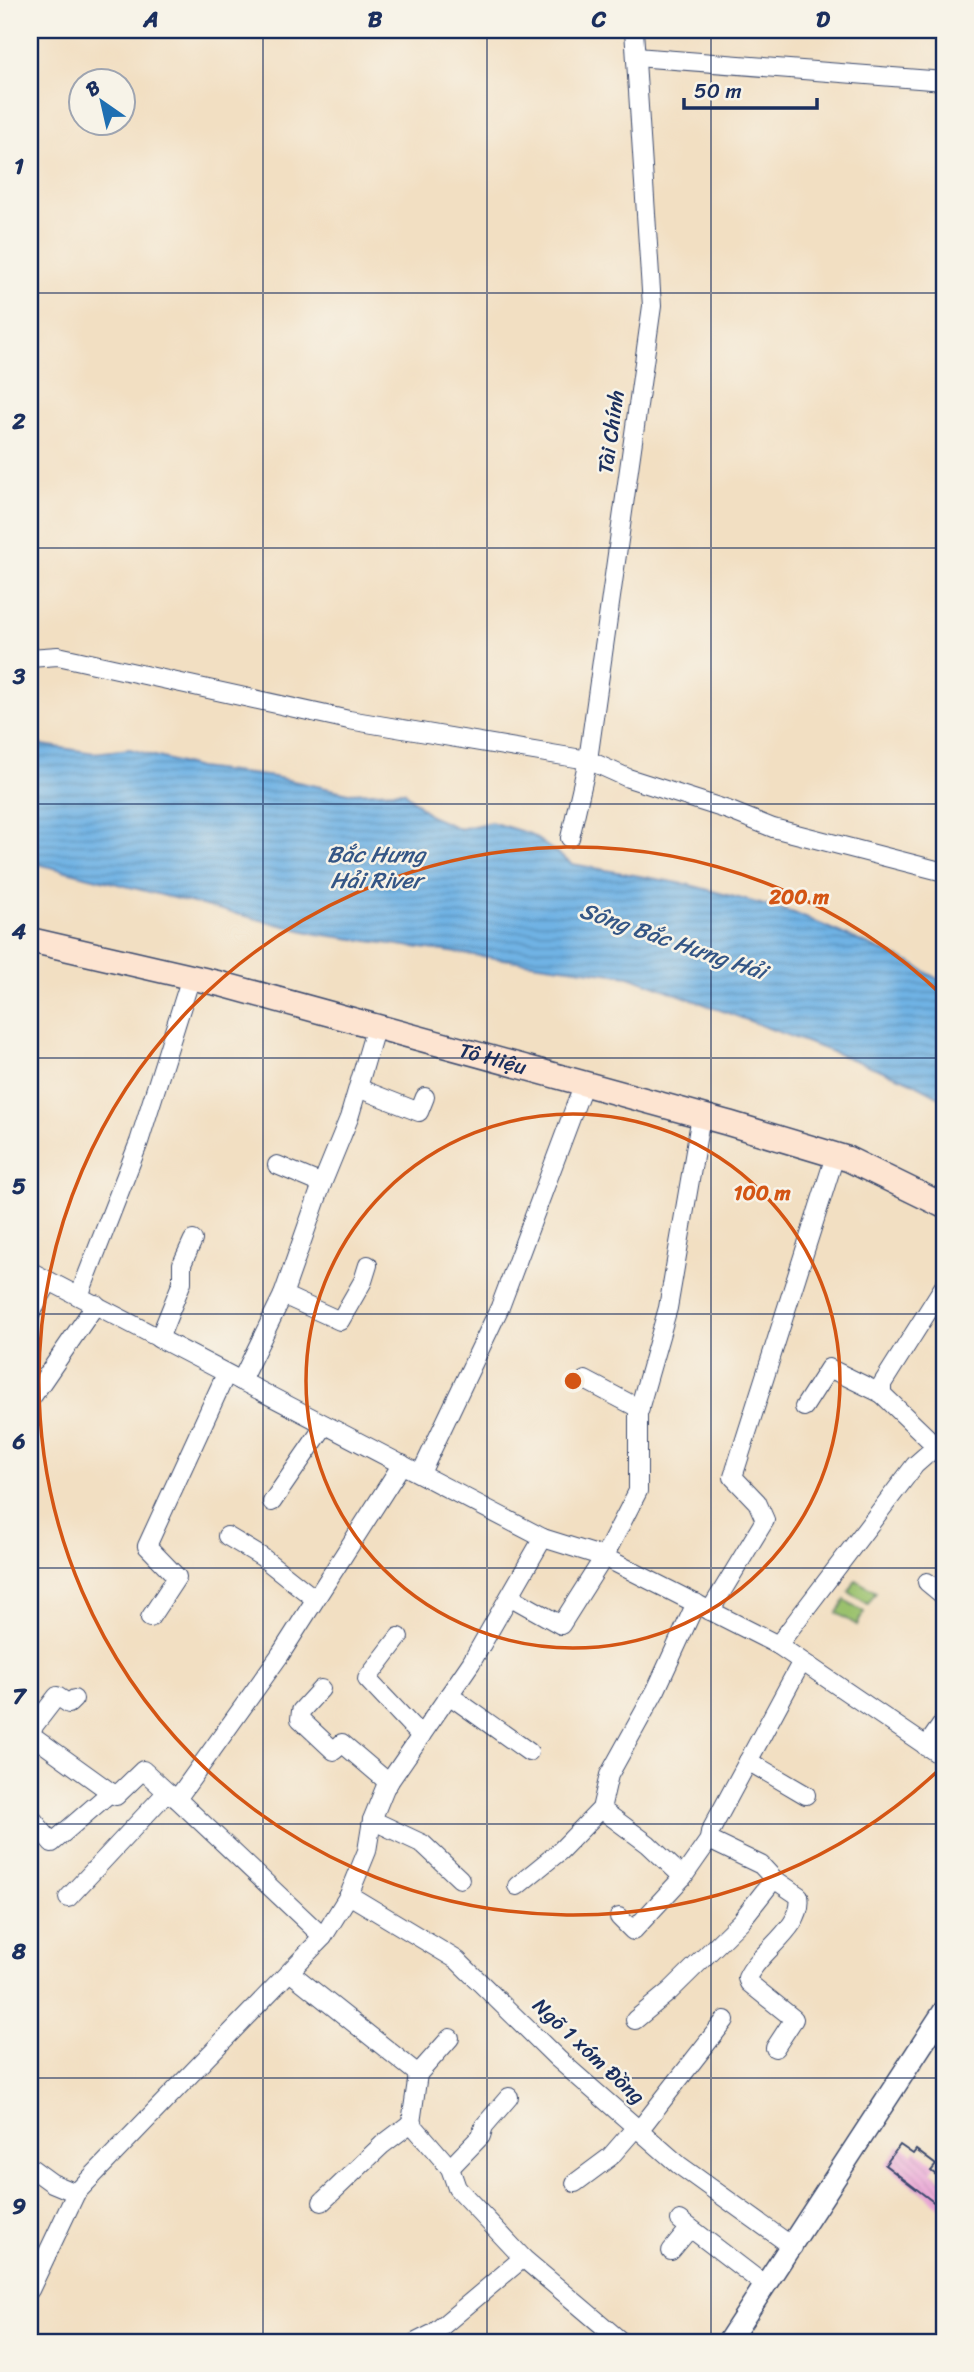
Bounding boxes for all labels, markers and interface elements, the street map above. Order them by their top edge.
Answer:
text: A [142,0,159,40]
text: B [368,0,383,40]
text: C [591,0,607,40]
text: D [816,0,831,40]
north arrow [66,66,136,136]
scale bar [684,66,816,110]
text: B [79,71,107,105]
text: 50 m [694,72,742,110]
text: 1 [14,146,24,187]
street label: Tài Chính [586,388,636,476]
text: 2 [11,401,26,442]
text: 3 [12,656,26,697]
water label: Bắc Hưng Hải River [327,834,427,901]
text: 200 m [768,878,830,916]
water label: Sông Bắc Hưng Hải [574,890,776,994]
text: 4 [11,911,27,952]
street label: Tô Hiệu [455,1031,532,1086]
text: 5 [12,1166,26,1207]
text: 100 m [733,1174,791,1212]
centre of rings [561,1369,585,1393]
text: 6 [11,1421,26,1462]
text: 7 [12,1676,27,1717]
text: 8 [11,1931,26,1972]
street label: Ngõ 1 xóm Đồng [523,1988,655,2114]
text: 9 [12,2186,26,2227]

